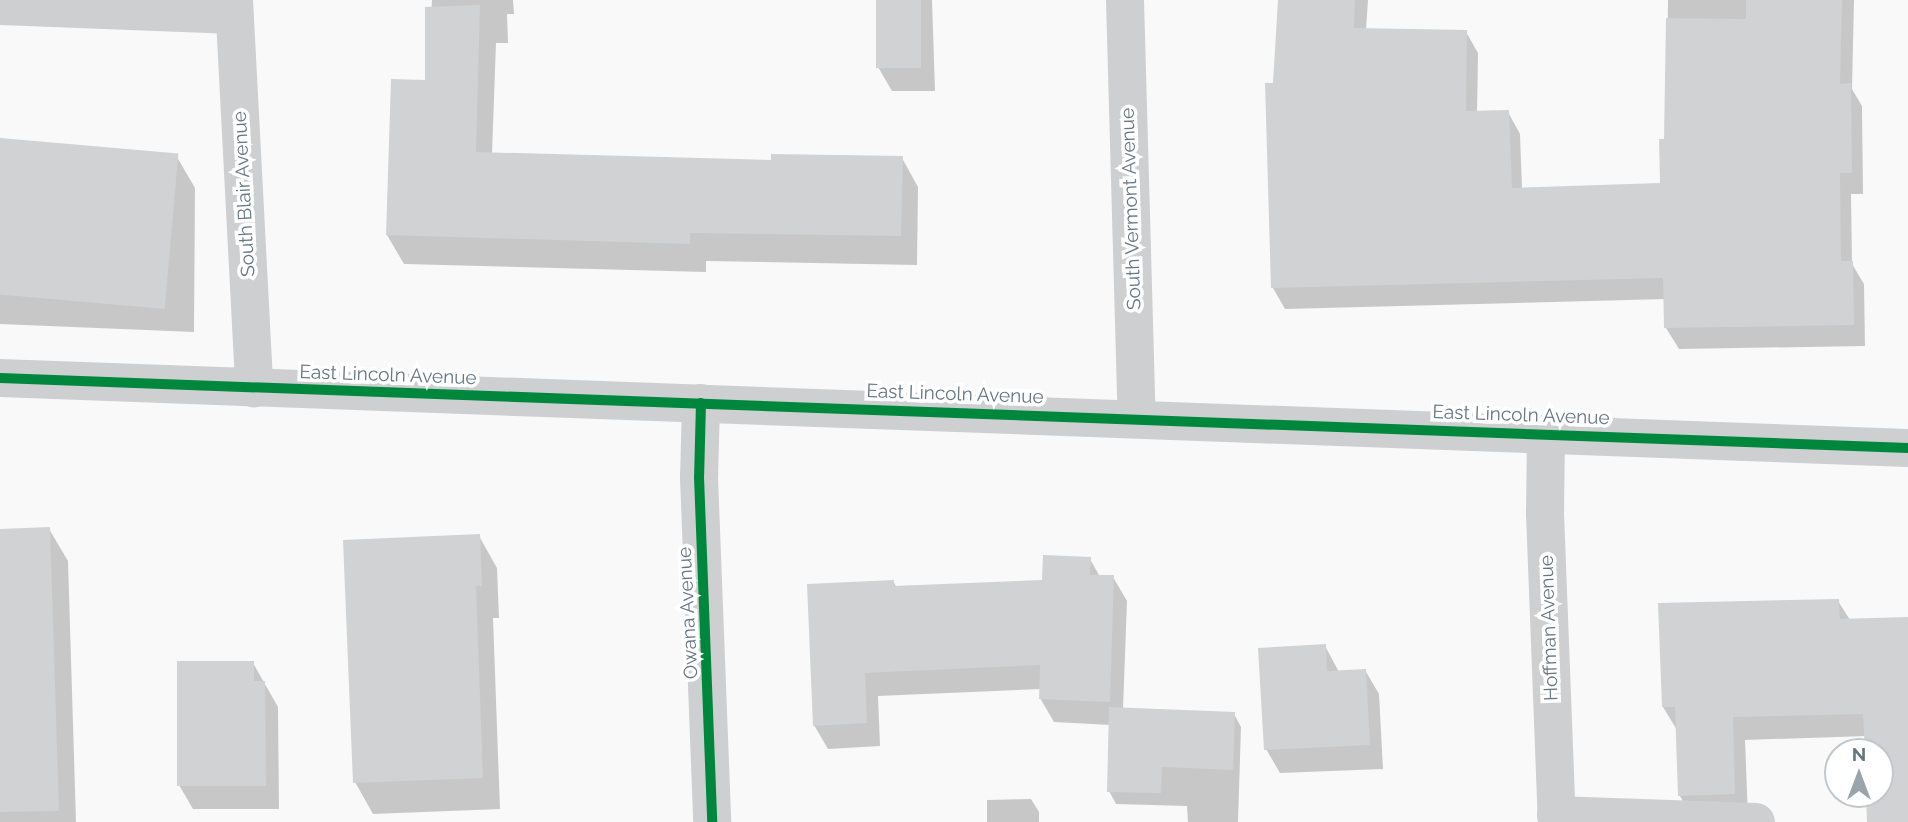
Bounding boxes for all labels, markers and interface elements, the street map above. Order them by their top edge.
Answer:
street label: South Vermont Avenue [1116,107,1146,311]
street label: South Blair Avenue [228,110,260,278]
street label: East Lincoln Avenue [299,361,477,389]
street label: East Lincoln Avenue [866,380,1044,408]
street label: East Lincoln Avenue [1432,401,1610,429]
street label: Owana Avenue [673,546,703,680]
street label: Hoffman Avenue [1535,554,1563,702]
north arrow [1824,738,1894,808]
text: N [1852,743,1866,765]

